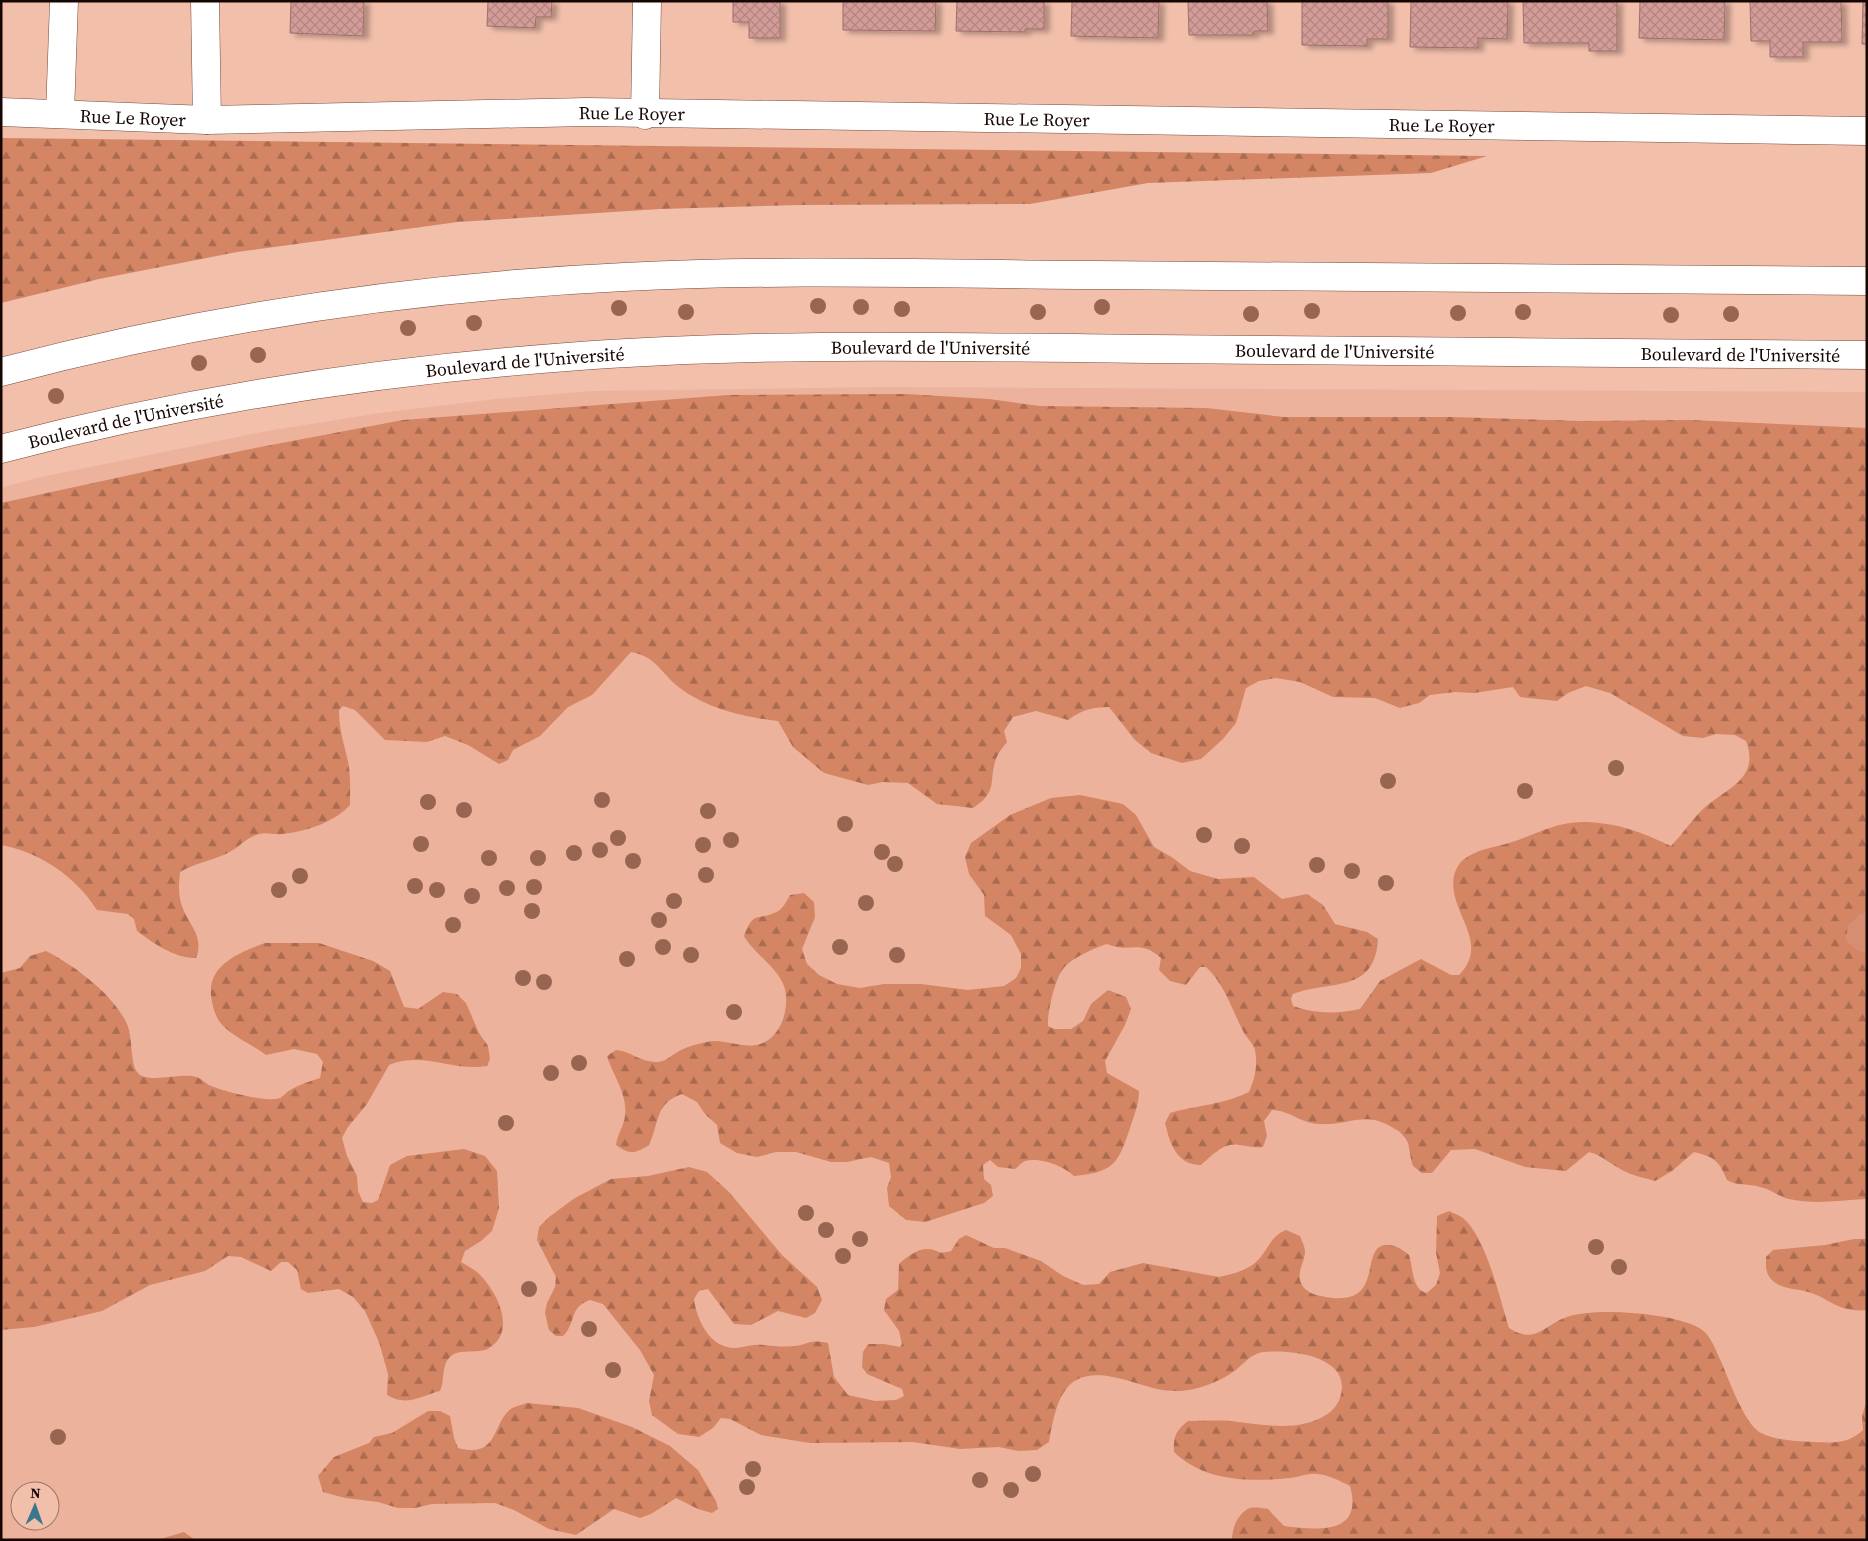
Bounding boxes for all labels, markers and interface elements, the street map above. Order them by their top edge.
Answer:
street label: Rue Le Royer [578,99,685,126]
street label: Rue Le Royer [79,103,187,132]
street label: Rue Le Royer [983,105,1090,132]
street label: Rue Le Royer [1388,111,1495,138]
street label: Boulevard de l'Université [831,334,1031,360]
street label: Boulevard de l'Université [1235,337,1434,364]
street label: Boulevard de l'Université [424,341,625,383]
street label: Boulevard de l'Université [1640,341,1840,367]
street label: Boulevard de l'Université [25,388,226,454]
north arrow [10,1481,60,1531]
text: N [30,1483,41,1503]

